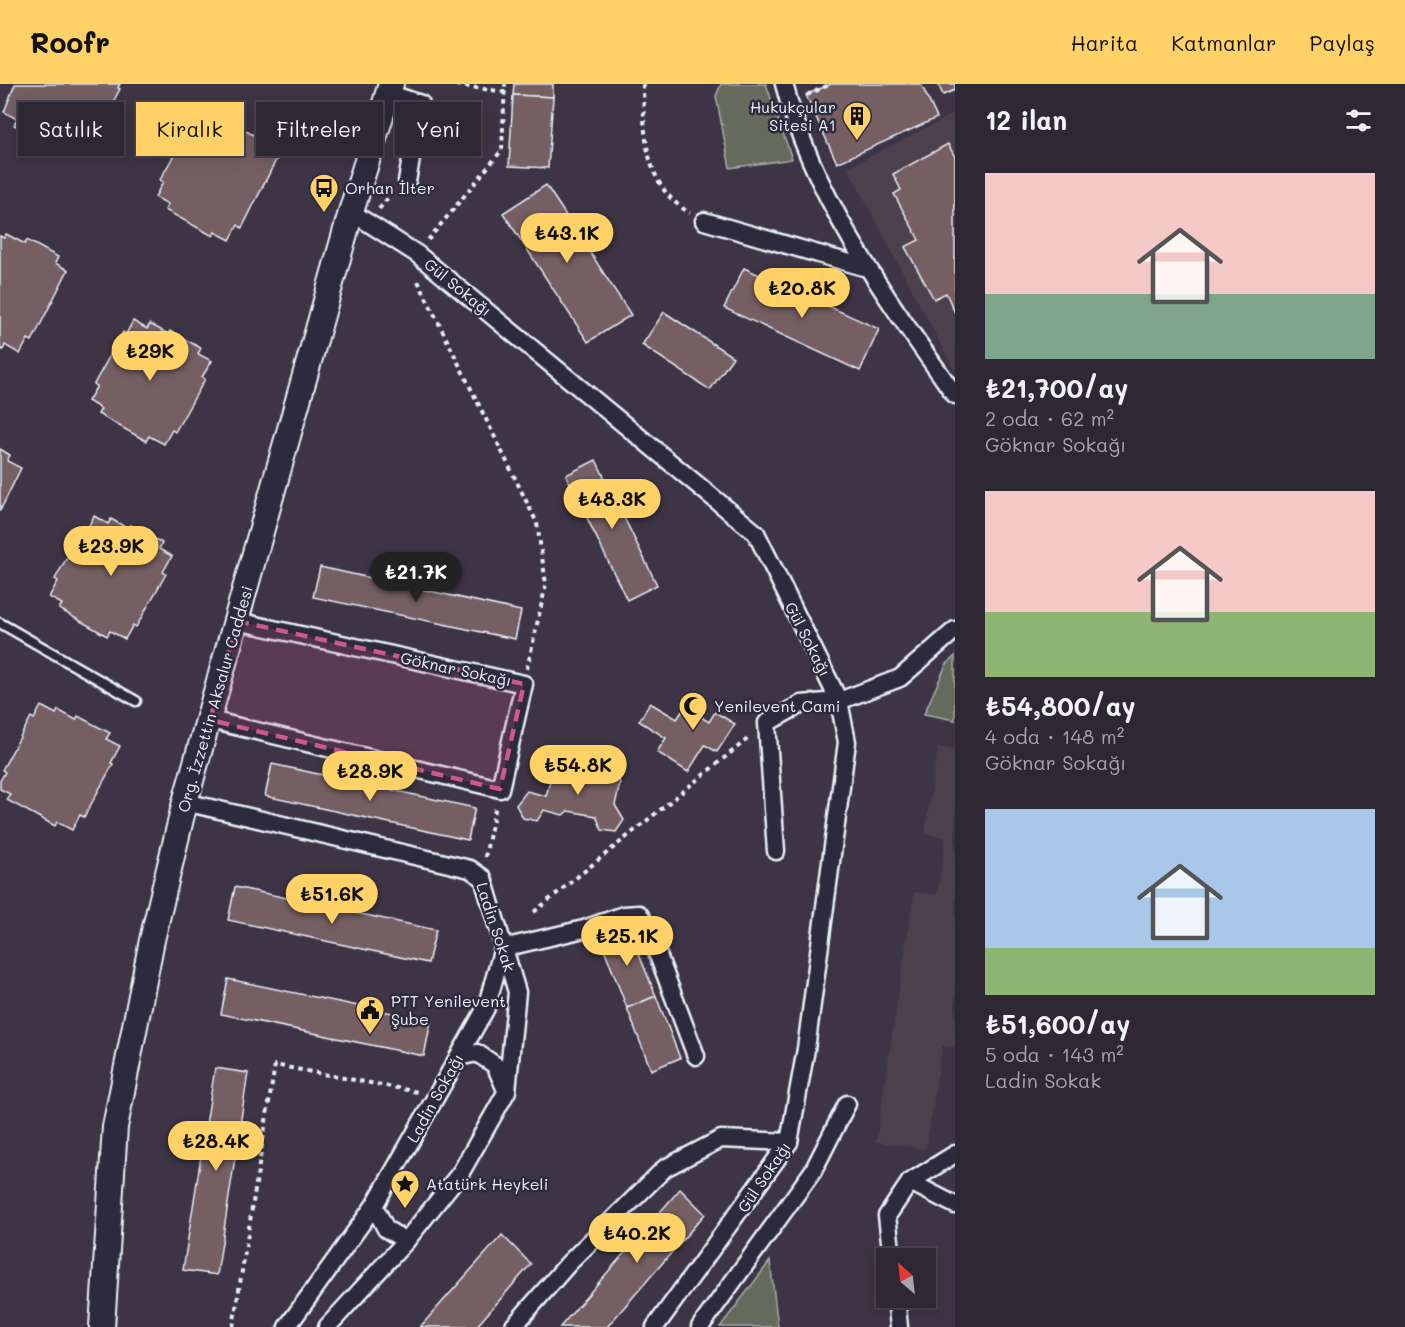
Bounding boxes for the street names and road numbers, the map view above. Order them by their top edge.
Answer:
street label: Gül Sokağı [420,253,496,320]
street label: Org. İzzettin Aksalur Caddesi [172,583,257,815]
street label: Gül Sokağı [781,598,836,680]
street label: Göknar Sokağı [399,646,514,691]
street label: Ladin Sokak [472,879,521,974]
street label: Ladin Sokağı [401,1050,468,1146]
street label: Gül Sokağı [732,1137,795,1216]

